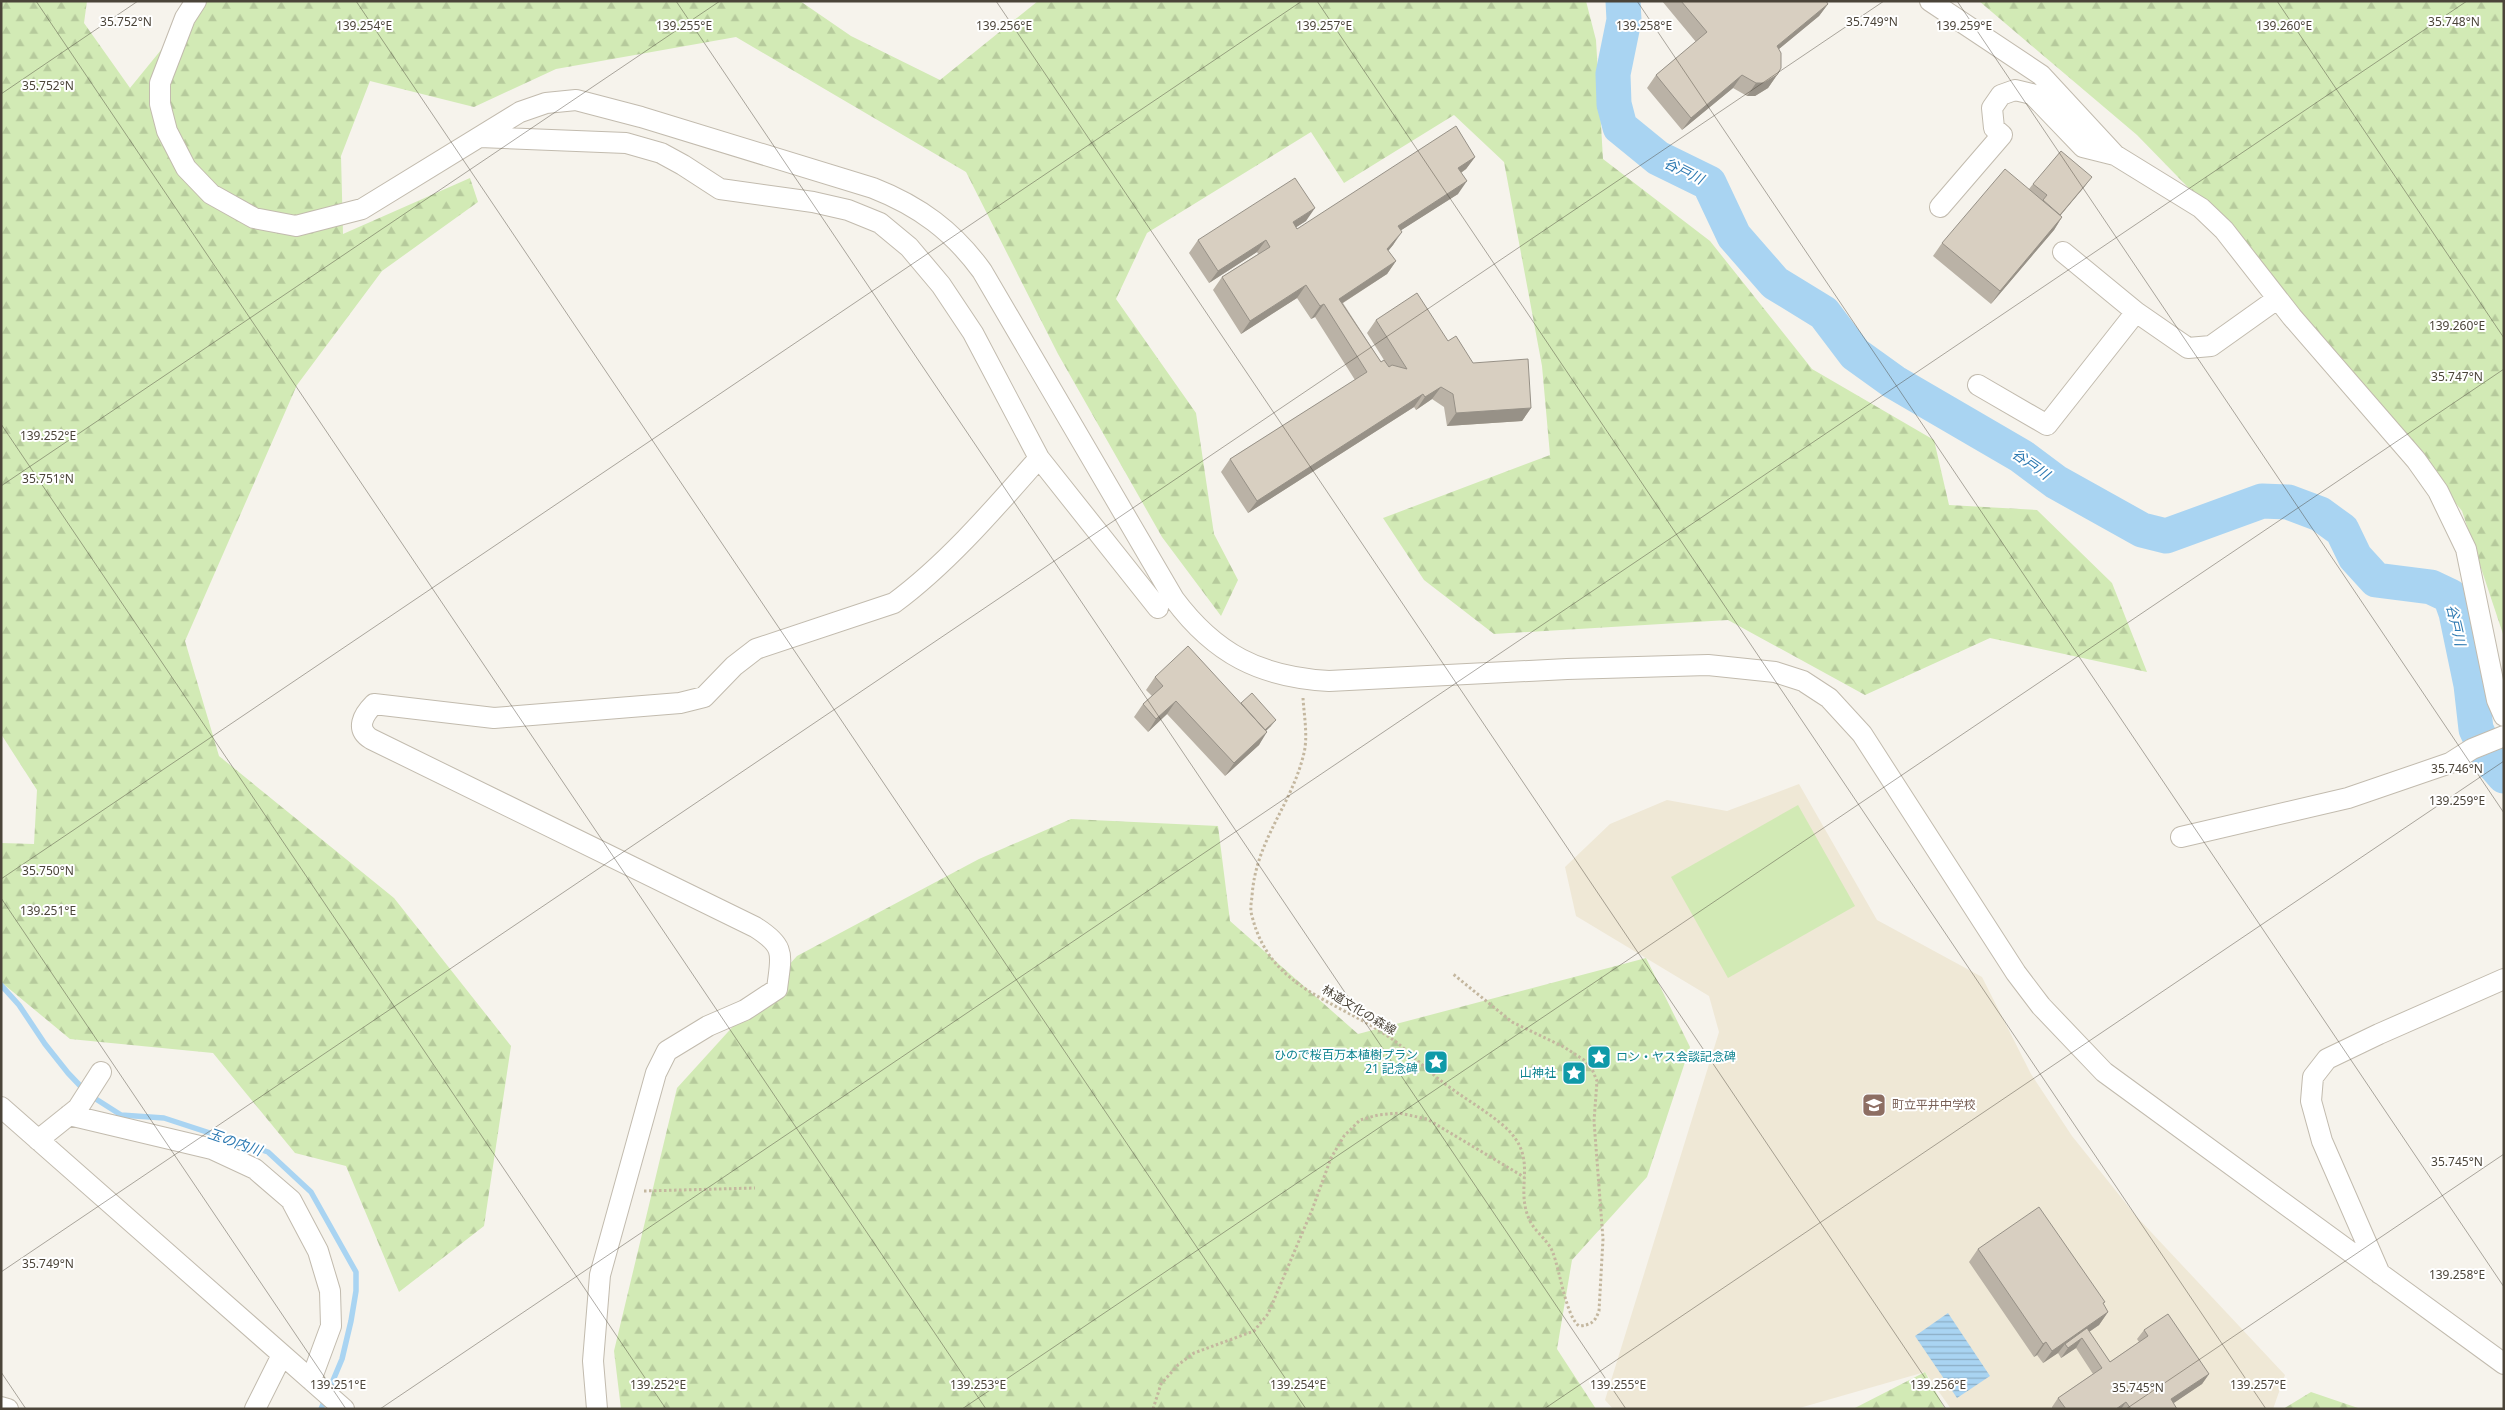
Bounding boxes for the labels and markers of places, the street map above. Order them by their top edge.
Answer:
place icon: ロン・ヤス会談記念碑 [1586,1044,1612,1070]
place label: ひので桜百万本植樹プラン 21 記念碑 [1274,1046,1418,1077]
place label: ロン・ヤス会談記念碑 [1616,1048,1736,1065]
place icon: ひので桜百万本植樹プラン 21 記念碑 [1423,1049,1449,1075]
place icon: 山神社 [1561,1060,1587,1086]
place label: 山神社 [1520,1064,1556,1081]
school or university icon: 町立平井中学校 [1861,1092,1887,1118]
place label: 町立平井中学校 [1892,1096,1976,1113]

